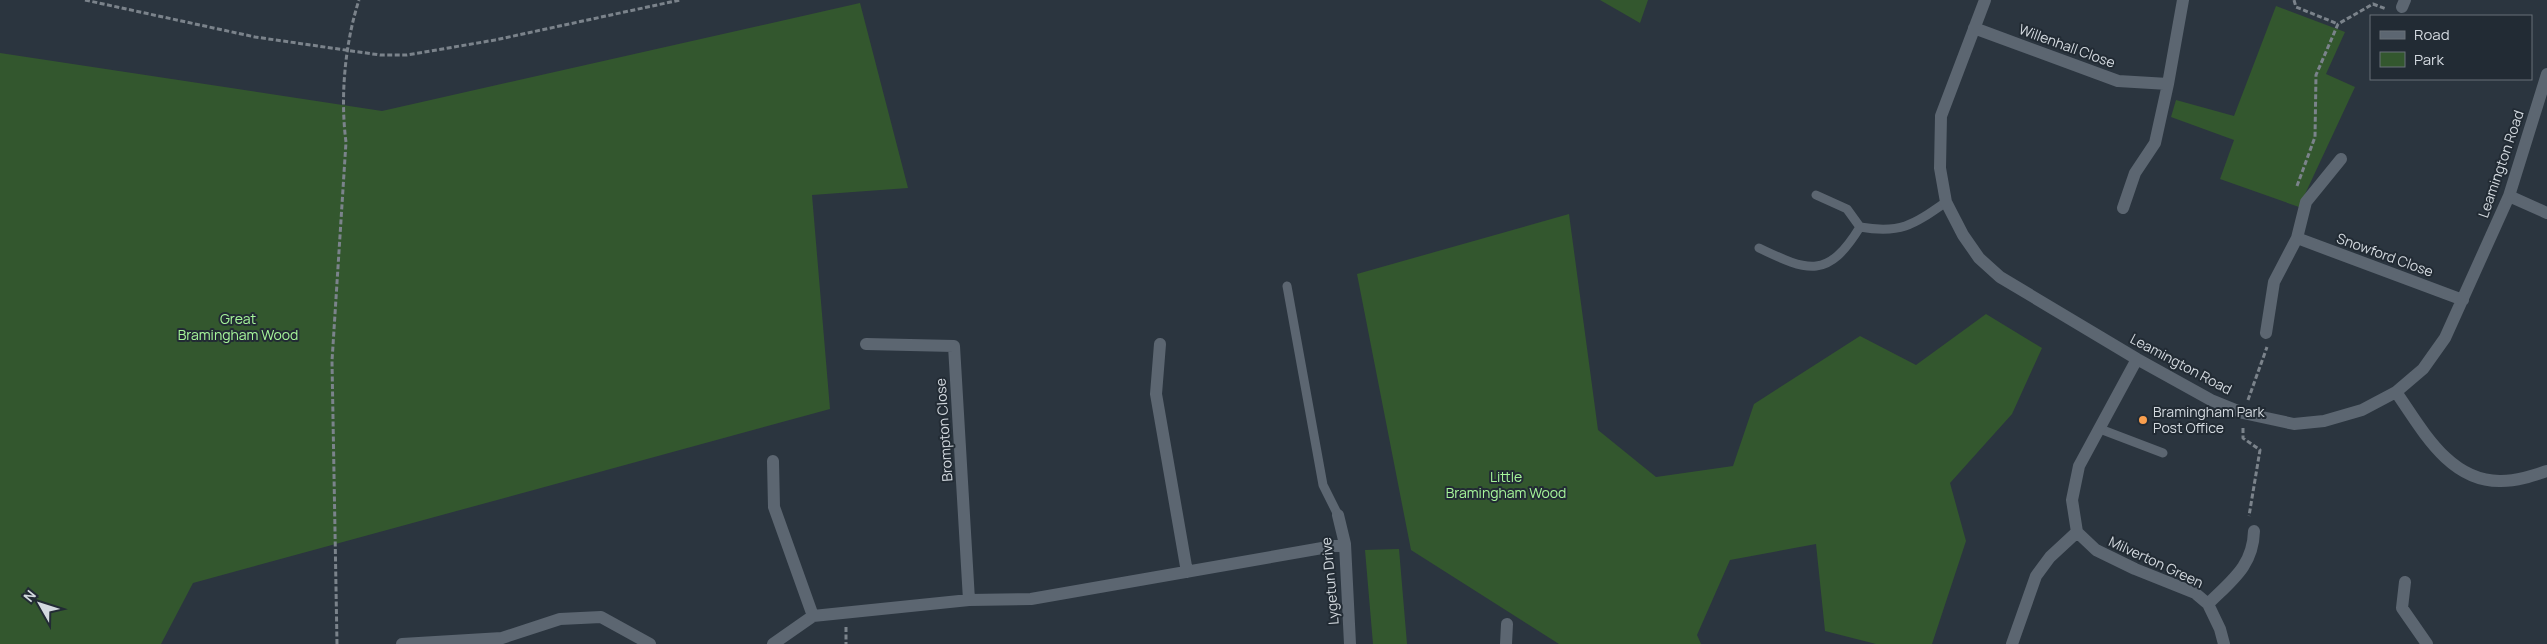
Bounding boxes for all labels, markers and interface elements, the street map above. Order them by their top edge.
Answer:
legend [2370,15,2532,80]
street label: Willenhall Close [2016,19,2118,72]
text: Road [2414,24,2450,45]
text: Park [2414,49,2444,70]
street label: Leamington Road [2473,107,2528,220]
street label: Snowford Close [2334,228,2436,281]
park label: Great Bramingham Wood [178,309,298,344]
street label: Leamington Road [2127,329,2235,398]
street label: Brompton Close [930,378,957,482]
place label: Bramingham Park Post Office [2153,402,2266,437]
marker: Bramingham Park Post Office [2137,414,2149,426]
park label: Little Bramingham Wood [1446,467,1566,502]
street label: Milverton Green [2106,531,2207,592]
street label: Lygetun Drive [1316,536,1343,626]
north arrow [15,579,65,629]
text: N [19,586,40,605]

